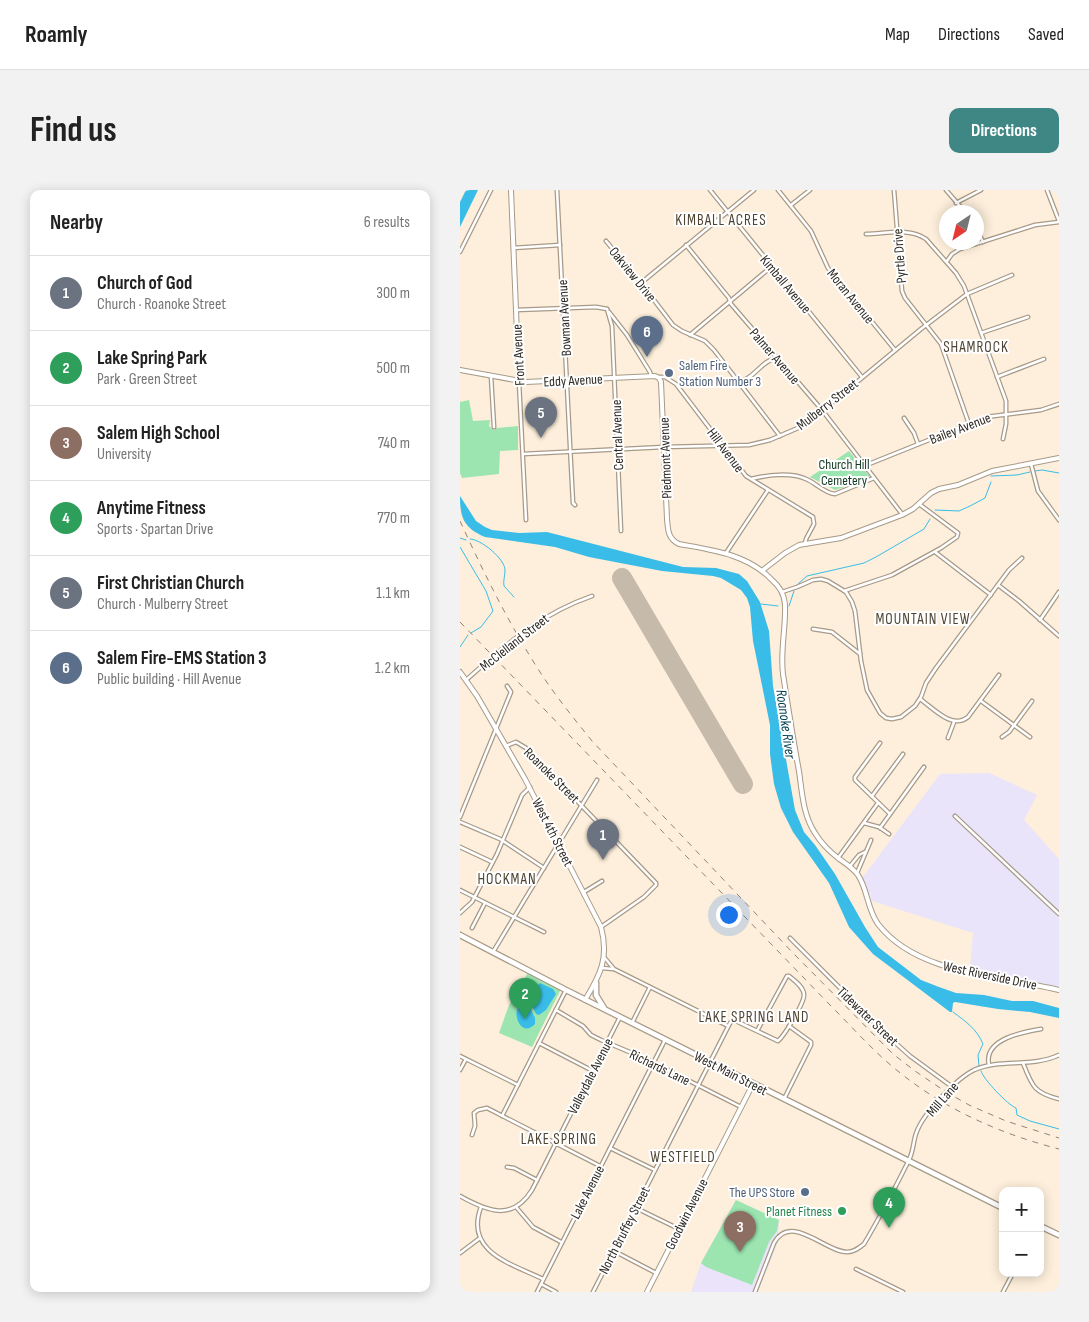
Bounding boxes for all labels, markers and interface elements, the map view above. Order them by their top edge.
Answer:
text: Roamly [25,20,88,49]
text: Map [885,24,910,45]
text: Directions [938,24,1000,45]
text: Saved [1028,24,1064,45]
button: Directions [949,108,1059,153]
text: Find us [30,109,117,152]
north arrow [939,205,984,250]
text: Nearby [50,210,103,235]
district label: KIMBALL ACRES [675,211,767,230]
text: 6 results [364,213,410,232]
street label: Pyrtle Drive [889,228,910,284]
street label: Oakview Drive [605,243,660,305]
street label: Kimball Avenue [756,252,815,317]
street label: Moran Avenue [823,265,878,327]
text: Church of God [97,272,192,295]
street label: Bowman Avenue [554,279,575,357]
text: 1 [63,284,69,303]
text: 300 m [376,284,410,303]
text: Church · Roanoke Street [97,295,226,314]
pin: 6 [631,316,663,357]
street label: Front Avenue [508,324,529,386]
street label: Palmer Avenue [746,325,804,388]
district label: SHAMROCK [943,338,1009,357]
text: Lake Spring Park [97,347,207,370]
place label: Salem Fire Station Number 3 [679,357,761,390]
text: 2 [62,359,70,378]
text: 500 m [376,359,410,378]
marker: Salem Fire Station Number 3 [663,367,675,379]
text: Park · Green Street [97,370,197,389]
street label: Eddy Avenue [543,370,603,391]
street label: Mulberry Street [793,375,862,434]
pin: 5 [525,397,557,438]
street label: Central Avenue [608,399,627,471]
street label: Bailey Avenue [927,409,993,448]
street label: Piedmont Avenue [656,417,675,499]
text: Salem High School [97,422,220,445]
street label: Hill Avenue [703,425,748,476]
text: 3 [62,434,70,453]
text: 740 m [378,434,410,453]
text: University [97,445,151,464]
park label: Church Hill Cemetery [818,456,870,489]
text: Anytime Fitness [97,497,206,520]
text: 4 [62,509,70,528]
text: 770 m [377,509,410,528]
text: Sports · Spartan Drive [97,520,213,539]
text: First Christian Church [97,572,244,595]
text: 5 [62,584,70,603]
text: 1.1 km [376,584,410,603]
text: Church · Mulberry Street [97,595,228,614]
street label: McClelland Street [476,610,552,675]
district label: MOUNTAIN VIEW [875,610,971,629]
text: Salem Fire-EMS Station 3 [97,647,266,670]
text: 6 [62,659,70,678]
text: 1.2 km [375,659,410,678]
text: Public building · Hill Avenue [97,670,241,689]
water label: Roanoke River [771,688,800,761]
street label: Roanoke Street [520,744,583,807]
street label: West 4th Street [528,795,577,869]
pin: 1 [587,819,619,860]
district label: HOCKMAN [477,870,537,889]
your location [716,902,742,928]
street label: West Riverside Drive [941,957,1038,994]
pin: 2 [509,978,541,1019]
street label: Tidewater Street [834,983,902,1050]
district label: LAKE SPRING LAND [699,1008,809,1027]
street label: Valleydale Avenue [564,1035,617,1117]
street label: Richards Lane [627,1046,693,1089]
street label: West Main Street [691,1048,770,1099]
street label: Mill Lane [923,1078,962,1120]
district label: LAKE SPRING [521,1130,597,1149]
district label: WESTFIELD [650,1148,716,1167]
street label: Lake Avenue [567,1163,608,1222]
street label: Goodwin Avenue [661,1176,712,1253]
street label: North Bruffey Street [595,1184,654,1277]
place label: The UPS Store [729,1184,795,1201]
marker: The UPS Store [799,1186,811,1198]
pin: 4 [873,1187,905,1228]
map controls [999,1187,1044,1277]
button: + [999,1187,1044,1232]
place label: Planet Fitness [766,1203,832,1220]
marker: Planet Fitness [836,1205,848,1217]
pin: 3 [724,1211,756,1252]
button: − [999,1232,1044,1277]

